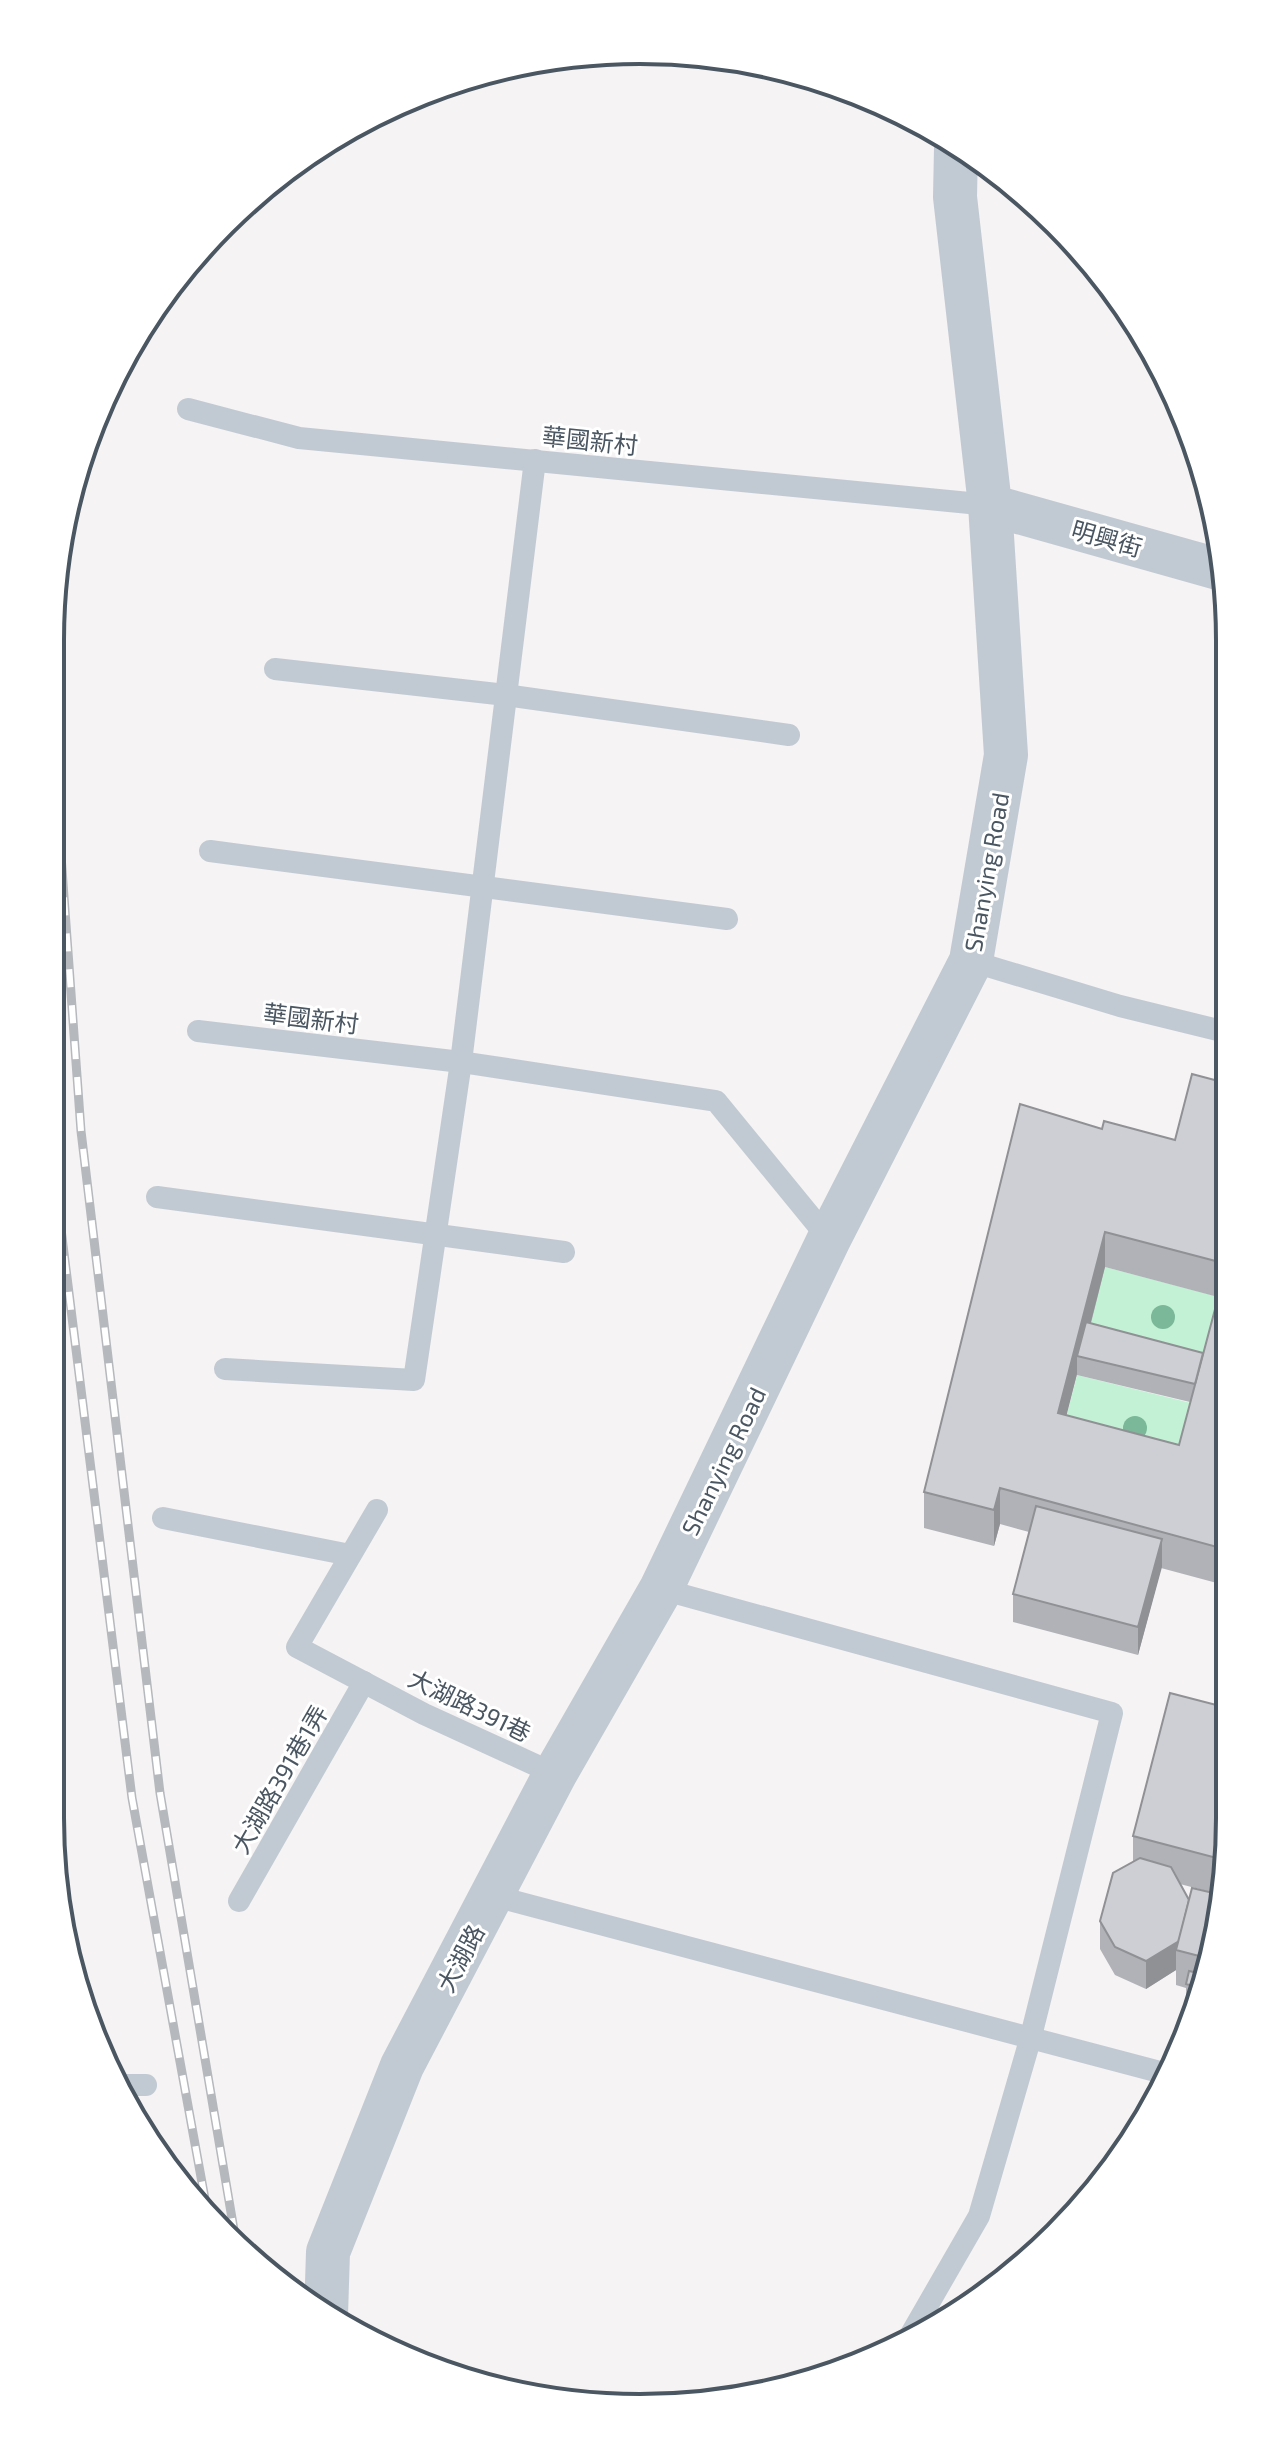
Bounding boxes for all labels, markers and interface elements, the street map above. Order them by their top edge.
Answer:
street label: 華國新村 [541,421,639,459]
street label: 明興街 [1068,514,1146,562]
street label: Shanying Road [958,790,1014,954]
street label: 華國新村 [262,998,360,1038]
street label: Shanying Road [675,1382,771,1540]
street label: 大湖路391巷 [404,1663,536,1747]
street label: 大湖路391巷1弄 [225,1700,333,1858]
street label: 大湖路 [430,1919,490,1997]

